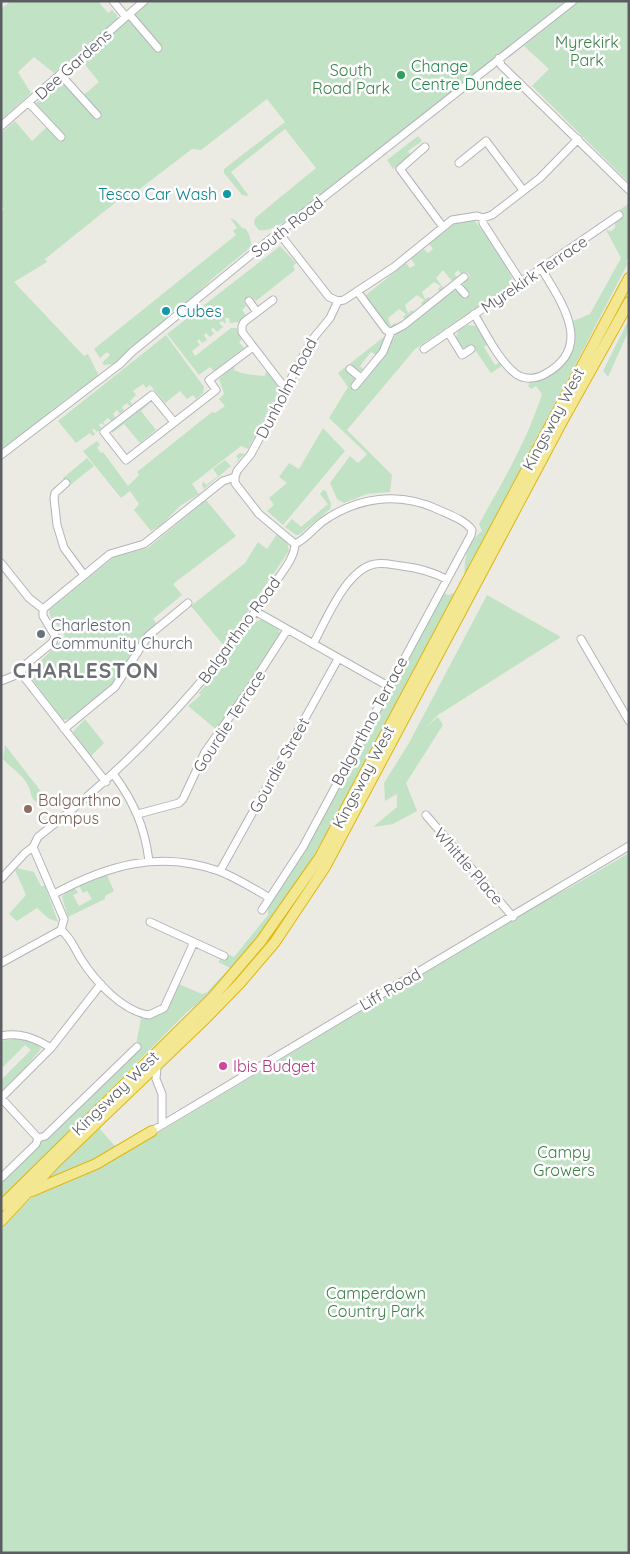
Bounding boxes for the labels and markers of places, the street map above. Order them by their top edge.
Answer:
place label: Change Centre Dundee [411,56,522,94]
marker: Change Centre Dundee [395,69,407,81]
place label: Tesco Car Wash [98,184,217,204]
marker: Tesco Car Wash [221,188,233,200]
place label: Cubes [176,301,222,321]
marker: Cubes [160,305,172,317]
place label: Charleston Community Church [51,615,193,653]
marker: Charleston Community Church [35,628,47,640]
place label: Balgarthno Campus [38,790,121,828]
marker: Balgarthno Campus [22,803,34,815]
place label: Ibis Budget [233,1056,315,1076]
marker: Ibis Budget [217,1060,229,1072]

